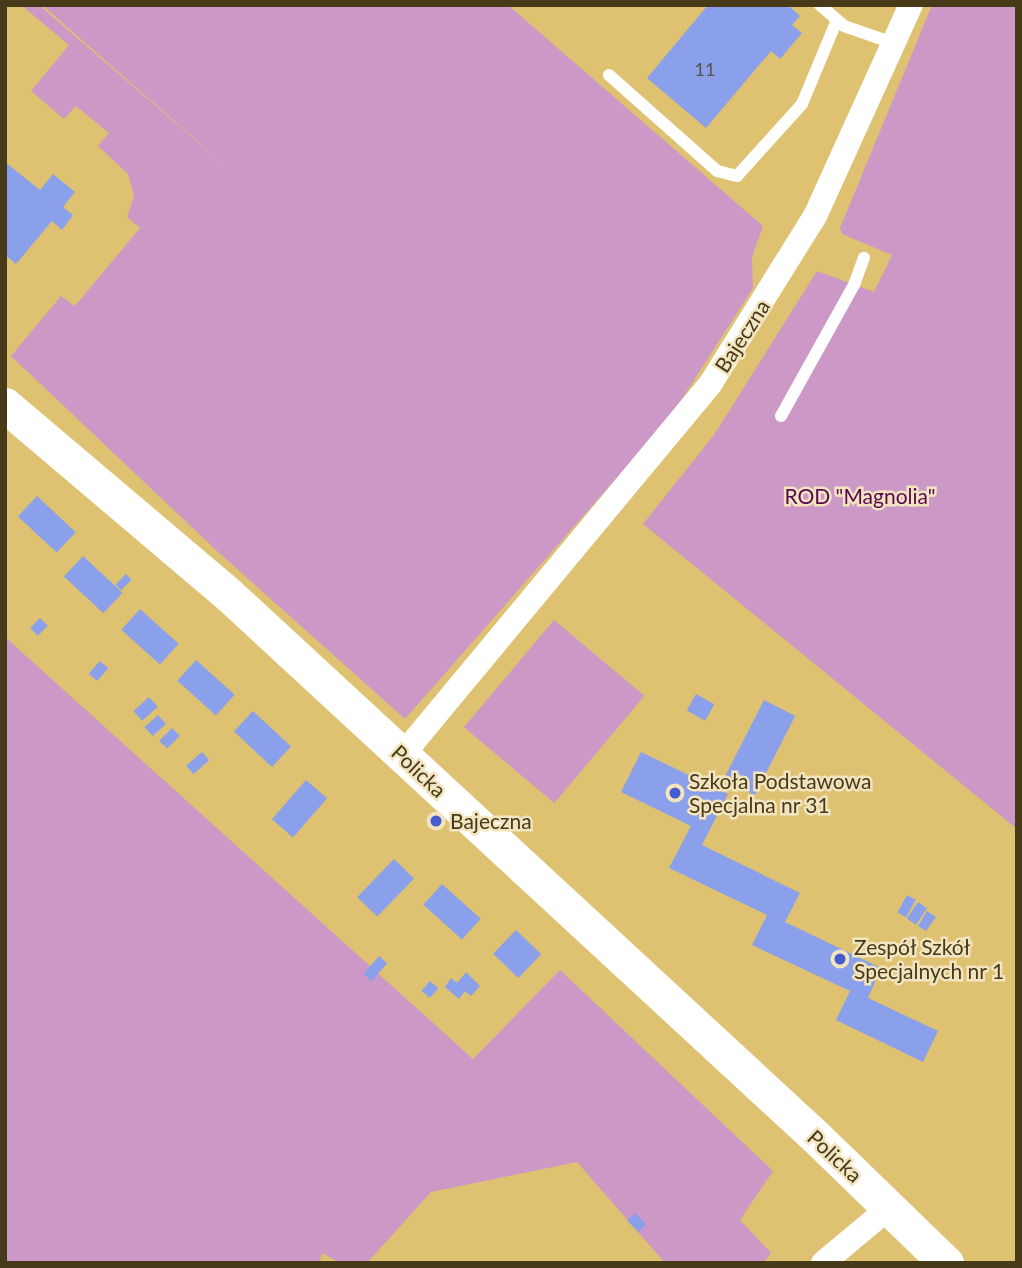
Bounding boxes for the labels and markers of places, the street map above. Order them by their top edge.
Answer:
place label: Szkoła Podstawowa Specjalna nr 31 [689,768,871,818]
marker: Szkoła Podstawowa Specjalna nr 31 [667,785,683,801]
place label: Bajeczna [450,808,532,834]
marker: Bajeczna [428,813,444,829]
place label: Zespół Szkół Specjalnych nr 1 [854,934,1005,984]
marker: Zespół Szkół Specjalnych nr 1 [832,951,848,967]

